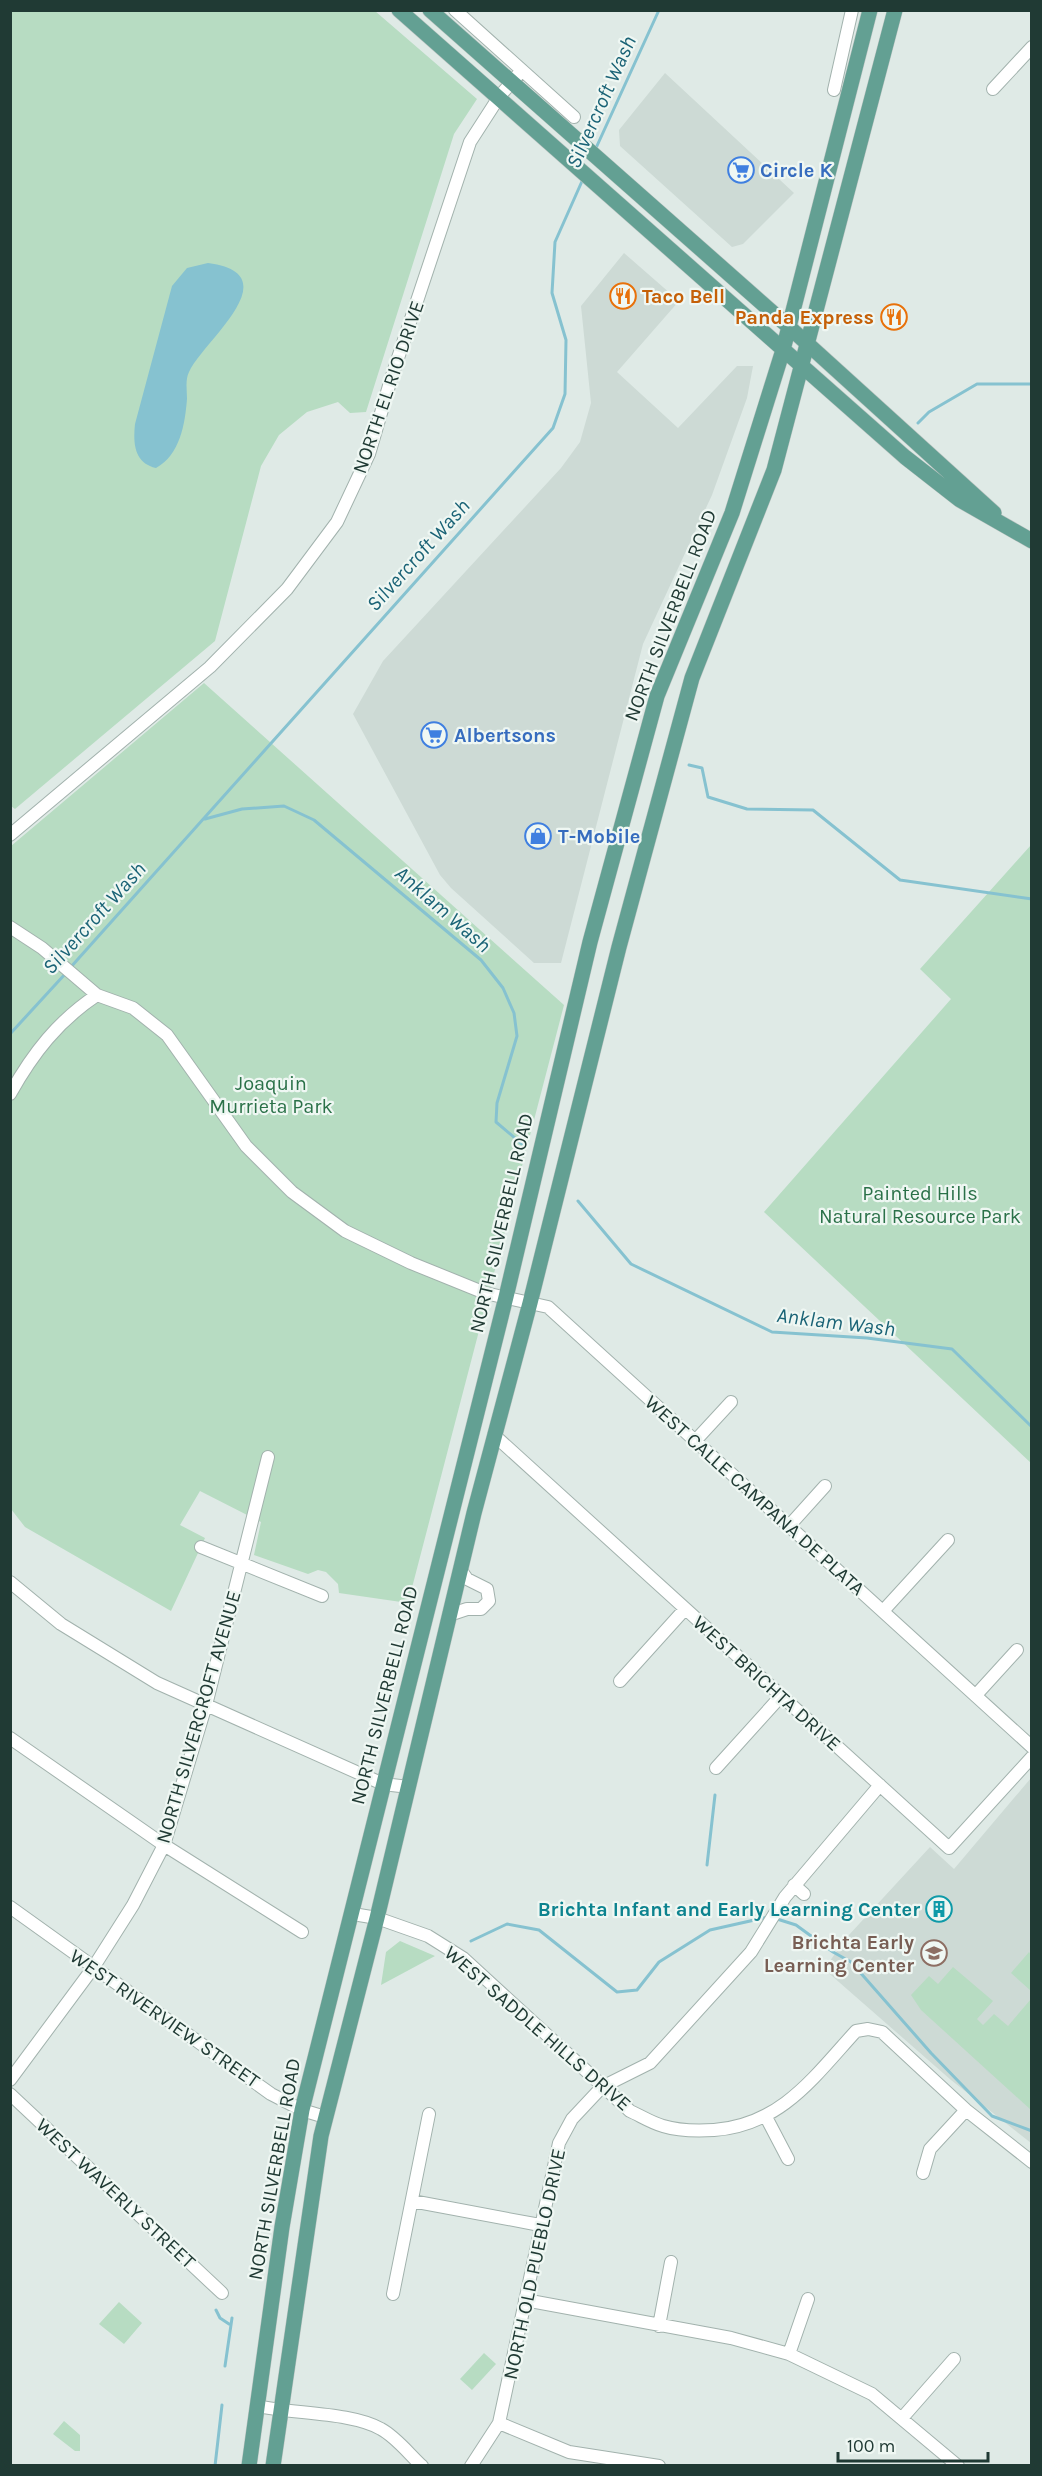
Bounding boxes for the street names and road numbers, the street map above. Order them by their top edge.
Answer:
street label: NORTH EL RIO DRIVE [348,298,429,477]
street label: NORTH SILVERBELL ROAD [619,506,721,724]
street label: NORTH SILVERBELL ROAD [465,1111,538,1335]
street label: WEST CALLE CAMPANA DE PLATA [640,1391,869,1600]
street label: NORTH SILVERBELL ROAD [346,1583,423,1807]
street label: NORTH SILVERCROFT AVENUE [151,1588,246,1846]
street label: WEST BRICHTA DRIVE [688,1611,845,1756]
street label: WEST SADDLE HILLS DRIVE [440,1941,636,2116]
street label: WEST RIVERVIEW STREET [66,1944,264,2093]
street label: NORTH SILVERBELL ROAD [244,2056,305,2282]
street label: WEST WAVERLY STREET [31,2114,200,2273]
street label: NORTH OLD PUEBLO DRIVE [499,2147,570,2382]

